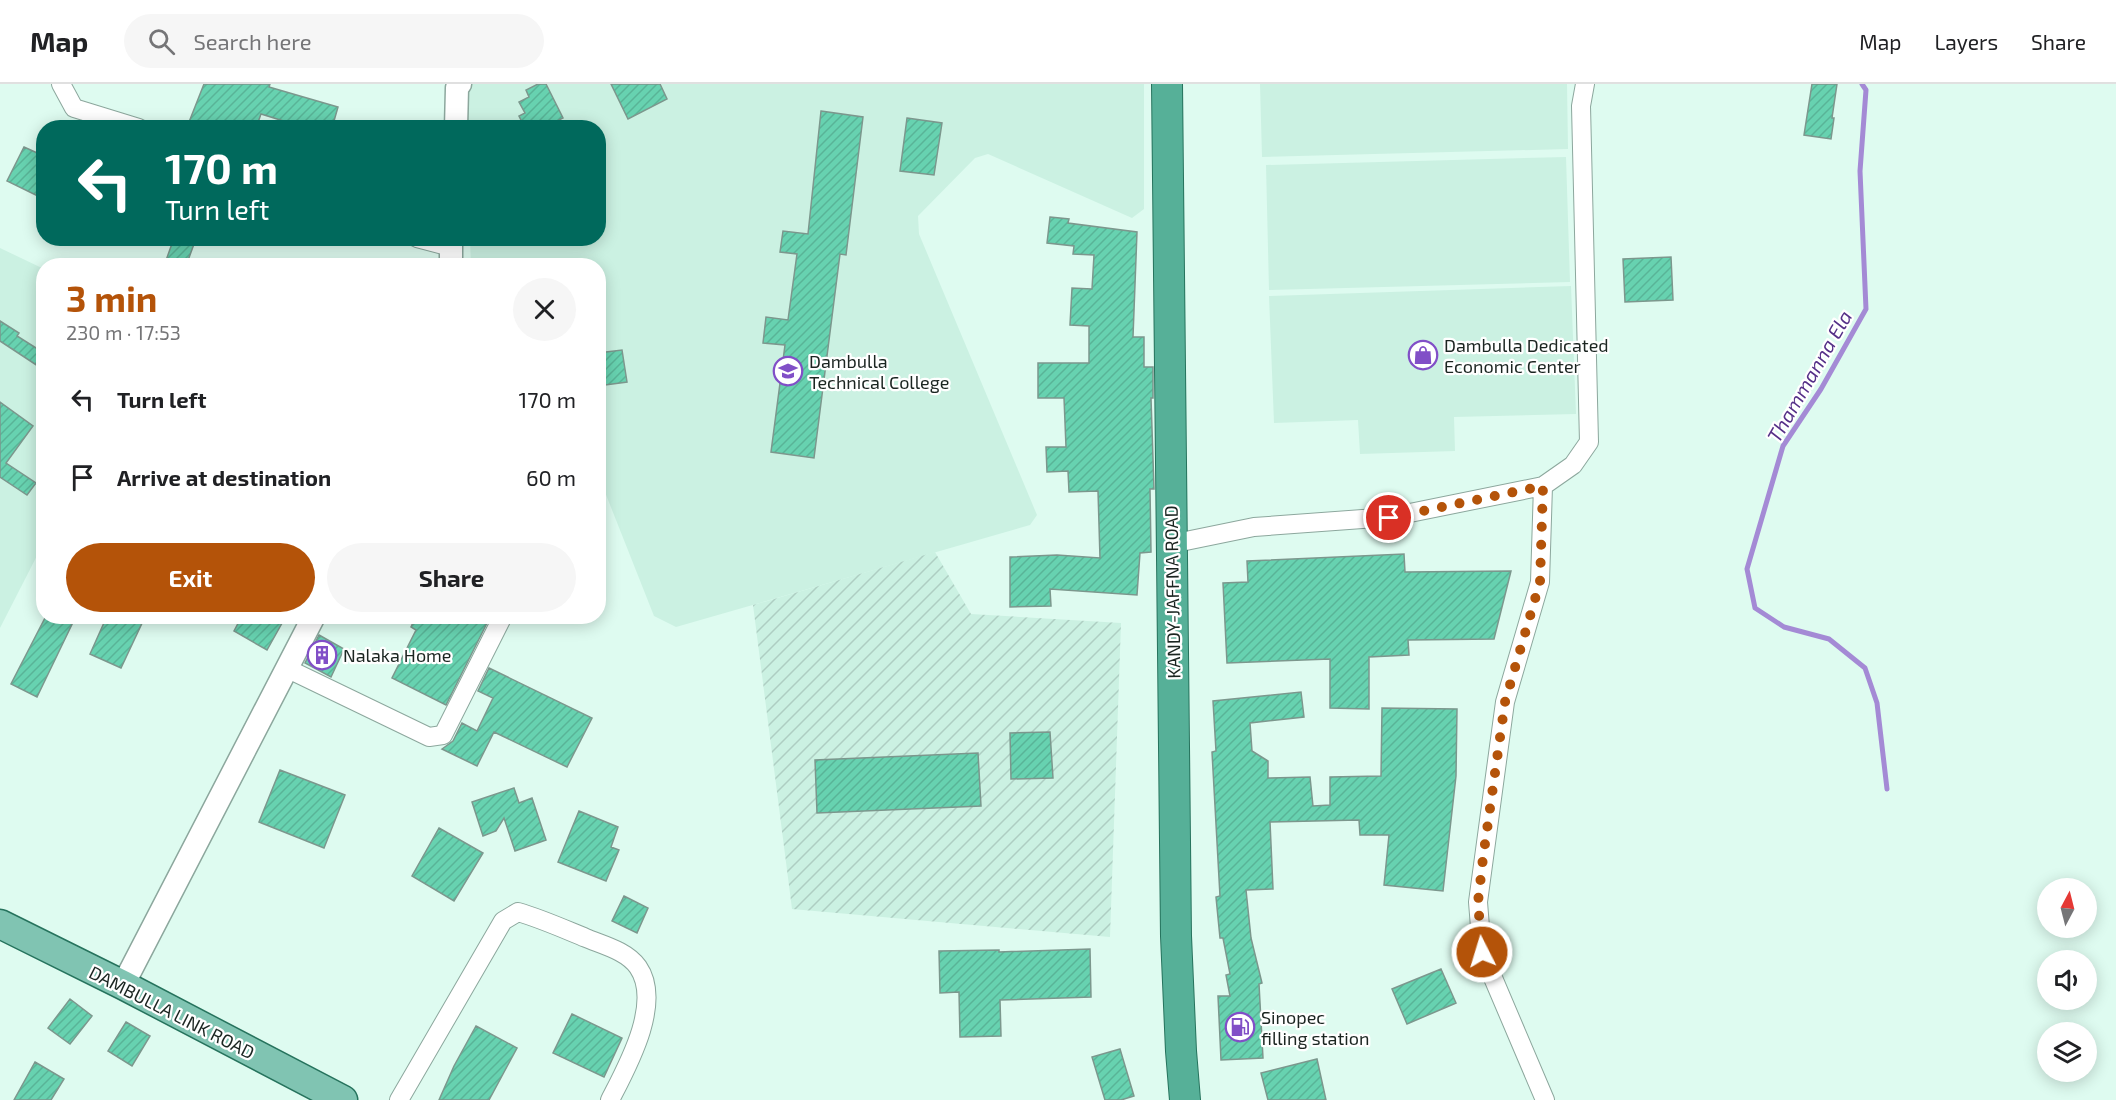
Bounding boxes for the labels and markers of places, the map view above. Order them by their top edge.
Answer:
place label: Dambulla Dedicated Economic Center [1444,334,1609,377]
shop icon: Dambulla Dedicated Economic Center [1407,339,1439,371]
place label: Dambulla Technical College [809,350,949,393]
school or university icon: Dambulla Technical College [772,355,804,387]
pin [1363,492,1414,543]
building icon: Nalaka Home [306,639,338,671]
place label: Nalaka Home [343,644,452,666]
place label: Sinopec filling station [1261,1006,1369,1049]
fuel station icon: Sinopec filling station [1224,1011,1256,1043]

